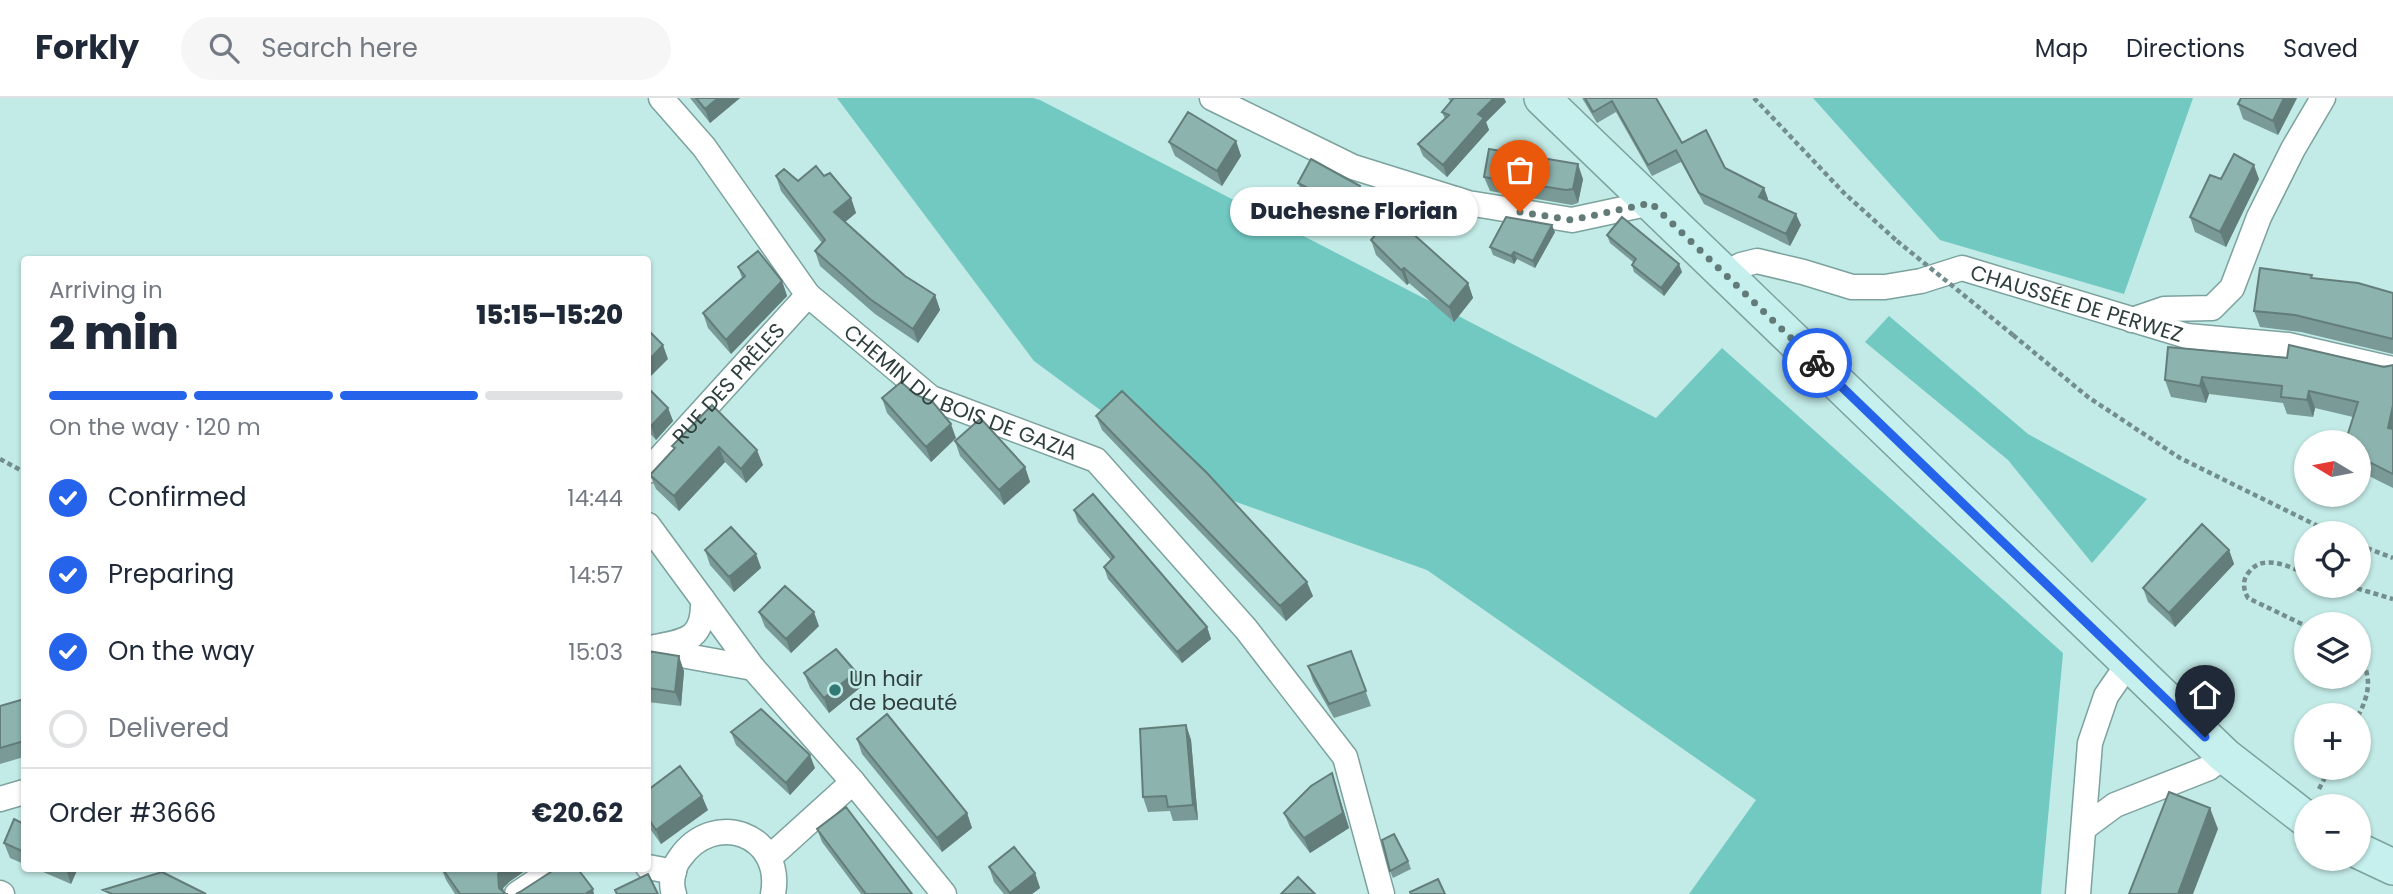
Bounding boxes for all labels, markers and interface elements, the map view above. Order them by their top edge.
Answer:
search box [181,17,671,80]
text: Forkly [35,24,139,71]
icon: search [205,29,243,67]
text: Search here [261,30,418,66]
text: Map [2035,32,2088,65]
text: Directions [2126,32,2245,65]
text: Saved [2283,32,2358,65]
pin [1490,140,1550,212]
icon: bag [1501,151,1539,189]
callout: Duchesne Florian [1230,188,1478,236]
text: Duchesne Florian [1250,195,1458,227]
street label: CHAUSSÉE DE PERWEZ [1967,257,2187,349]
text: Arriving in [49,274,163,306]
text: 15:15–15:20 [476,297,623,333]
text: 2 min [49,301,179,365]
street label: RUE DES PRÊLES [665,316,791,450]
street label: CHEMIN DU BOIS DE GAZIA [838,317,1082,466]
courier [1782,328,1852,398]
icon: bike [1798,344,1836,382]
text: On the way · 120 m [49,411,261,443]
north arrow [2294,430,2371,508]
map controls [2294,430,2371,871]
icon: check [49,479,87,517]
text: Confirmed [108,479,246,515]
text: 14:44 [567,482,623,514]
button: locate [2294,521,2371,598]
icon: check [49,556,87,594]
text: Preparing [108,556,234,592]
text: 14:57 [569,559,623,591]
button: layers [2294,612,2371,689]
icon: check [49,633,87,671]
text: On the way [108,633,255,669]
text: 15:03 [568,636,623,668]
place label: Un hair de beauté [849,664,957,717]
pin [2175,665,2235,737]
icon: home [2186,676,2224,714]
marker: Un hair de beauté [827,682,843,698]
button: + [2294,703,2371,780]
text: Delivered [108,710,229,746]
button: − [2294,794,2371,871]
text: Order #3666 [49,795,216,831]
text: €20.62 [532,795,623,831]

